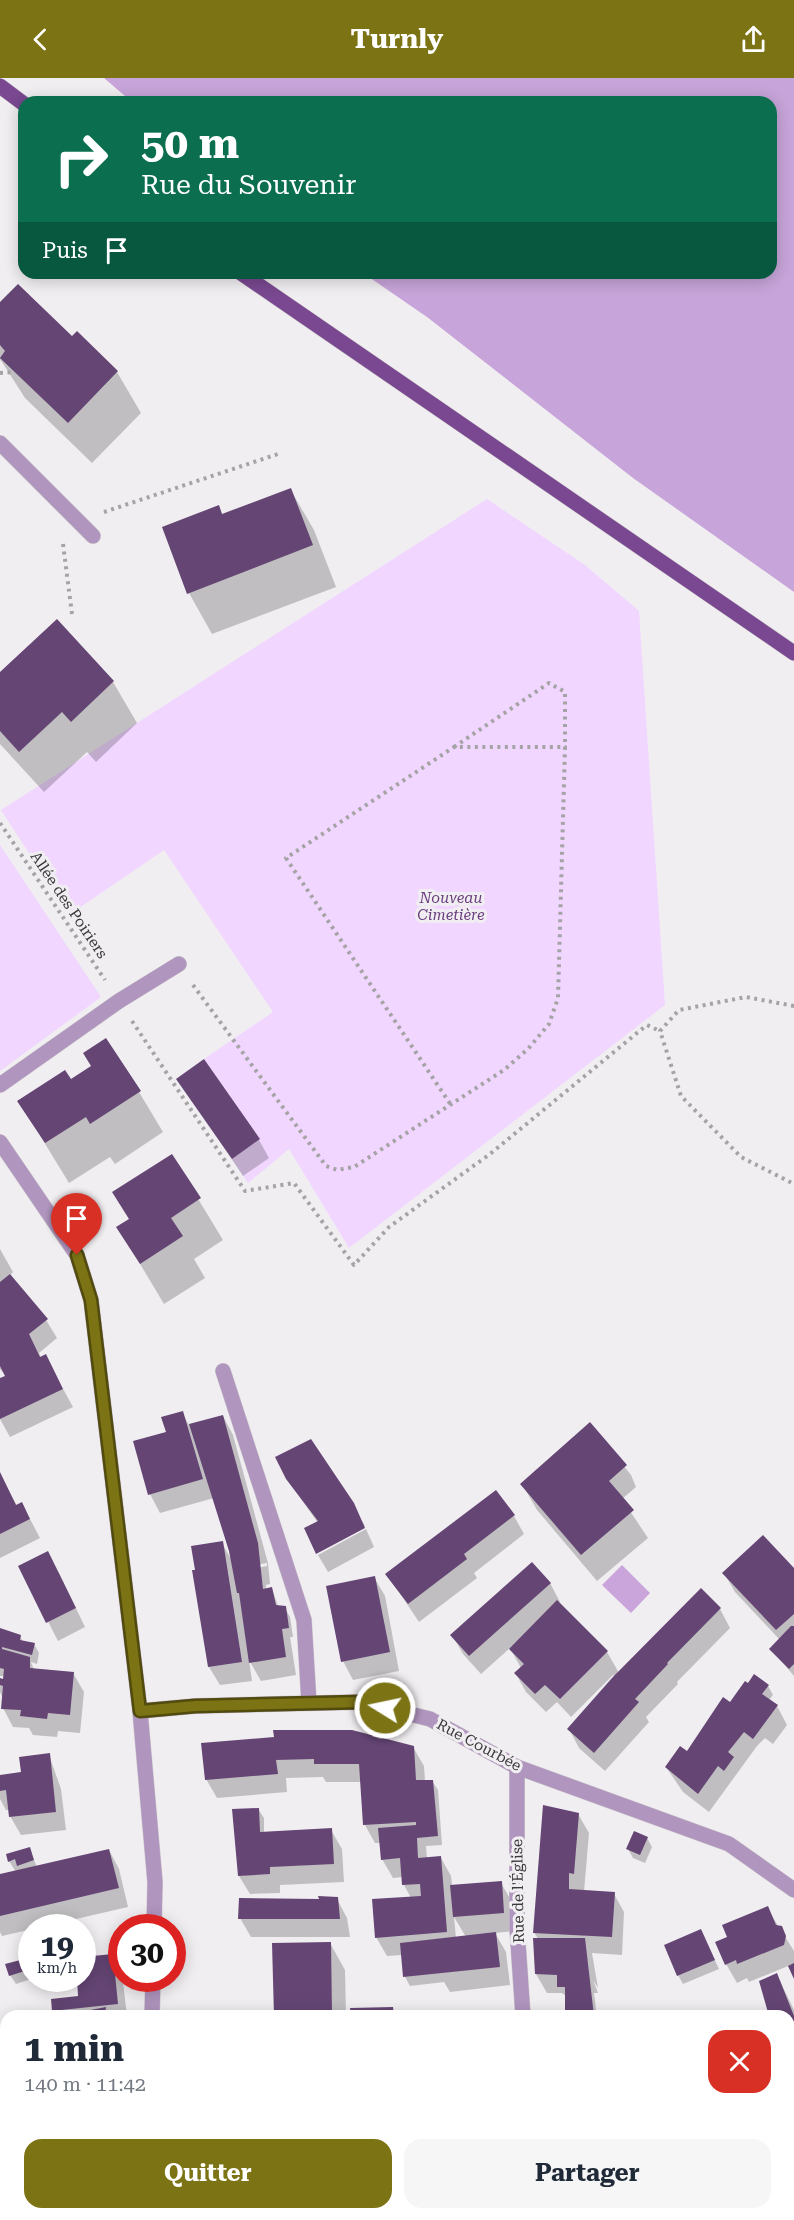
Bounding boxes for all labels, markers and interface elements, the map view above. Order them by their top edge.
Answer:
icon: back [24,23,57,56]
text: Turnly [351,23,443,55]
icon: share [737,23,770,56]
text: 50 m [141,119,239,168]
icon: right [42,120,120,198]
text: Rue du Souvenir [141,169,356,201]
icon: arrive [100,234,133,267]
text: Puis [42,238,88,263]
street label: Allée des Poiriers [27,848,111,962]
park label: Nouveau Cimetière [417,889,485,924]
pin [51,1193,102,1255]
icon: arrive [60,1202,93,1235]
position arrow [353,1676,417,1740]
street label: Rue Courbée [434,1715,524,1775]
street label: Rue de l'Église [508,1839,528,1943]
speed limit sign: 30 [108,1914,186,1992]
text: 19 [40,1928,74,1963]
text: km/h [37,1959,77,1977]
text: 1 min [24,2028,124,2070]
button: close [708,2030,771,2093]
text: 140 m · 11:42 [24,2072,146,2096]
button: Quitter [24,2139,392,2208]
button: Partager [404,2139,771,2208]

